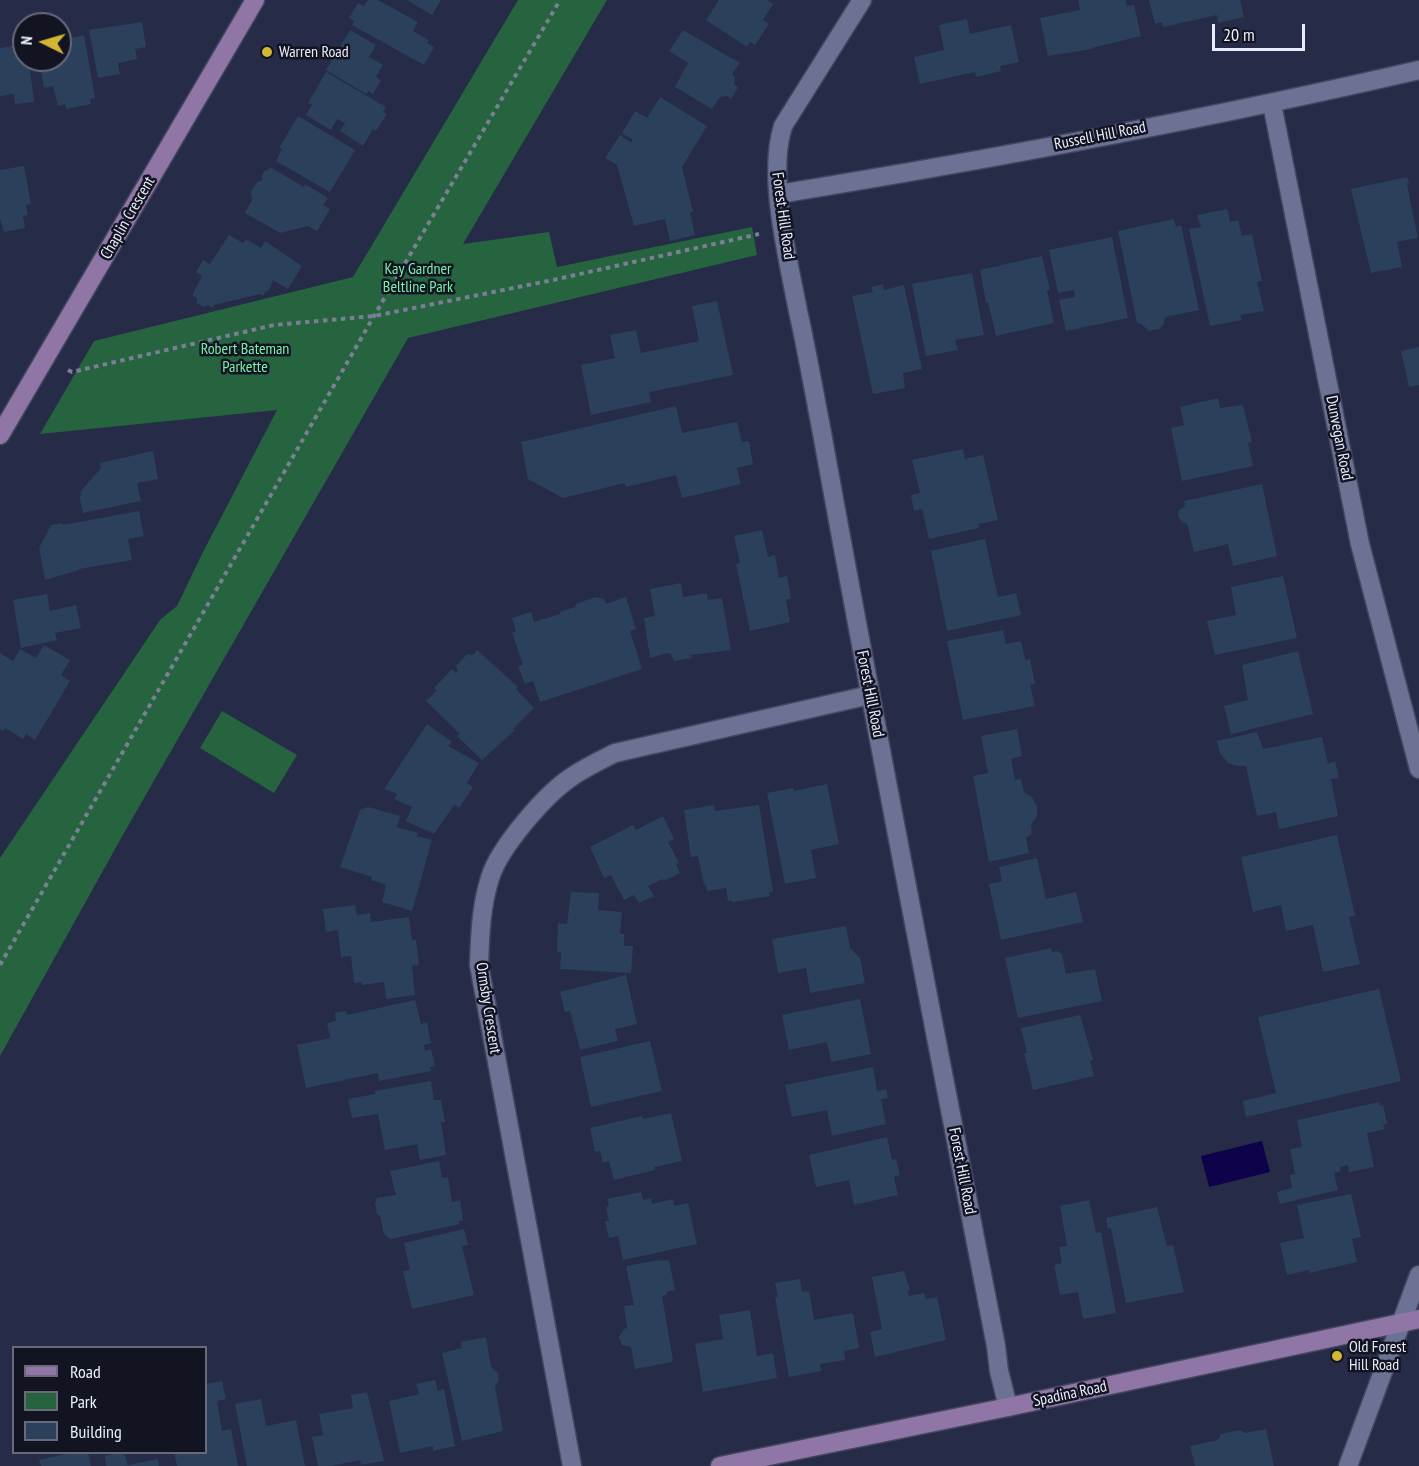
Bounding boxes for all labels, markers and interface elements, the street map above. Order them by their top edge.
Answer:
north arrow [12,12,72,72]
scale bar [1215,12,1308,50]
text: 20 m [1223,23,1255,46]
text: N [16,35,36,46]
place label: Warren Road [279,42,349,62]
marker: Warren Road [260,45,274,59]
street label: Russell Hill Road [1052,118,1148,154]
street label: Forest Hill Road [767,171,799,261]
street label: Chaplin Crescent [97,173,159,263]
park label: Kay Gardner Beltline Park [383,259,453,297]
park label: Robert Bateman Parkette [201,339,289,377]
street label: Dunvegan Road [1321,394,1357,482]
street label: Forest Hill Road [852,649,888,739]
street label: Ormsby Crescent [471,961,505,1055]
street label: Forest Hill Road [944,1126,980,1216]
place label: Old Forest Hill Road [1349,1337,1406,1375]
legend [12,1346,207,1454]
marker: Old Forest Hill Road [1330,1349,1344,1363]
text: Road [70,1360,101,1383]
street label: Spadina Road [1031,1377,1109,1411]
text: Park [70,1390,97,1413]
text: Building [70,1420,122,1443]

